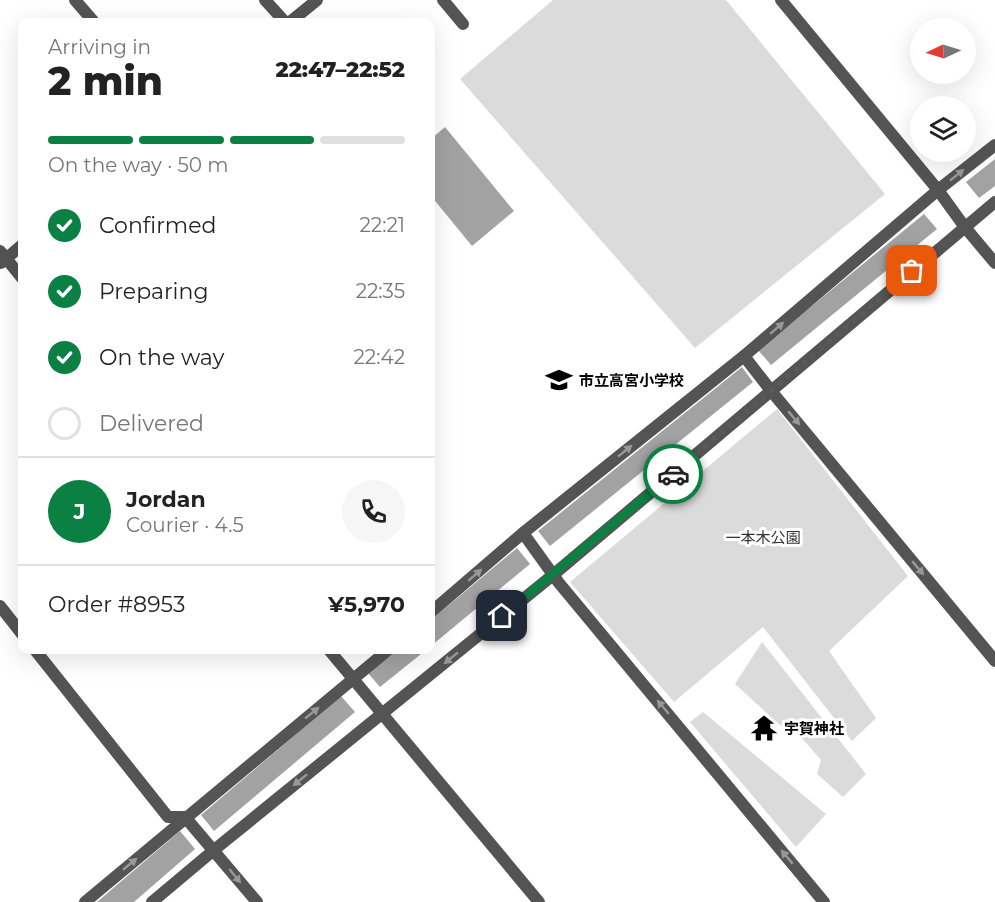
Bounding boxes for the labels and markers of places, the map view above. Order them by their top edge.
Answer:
pin [886,245,937,296]
school or university icon: 市立高宮小学校 [544,365,574,395]
place label: 市立高宮小学校 [579,371,684,390]
pin [476,590,527,641]
temple icon: 宇賀神社 [749,713,779,743]
place label: 宇賀神社 [784,719,844,738]

